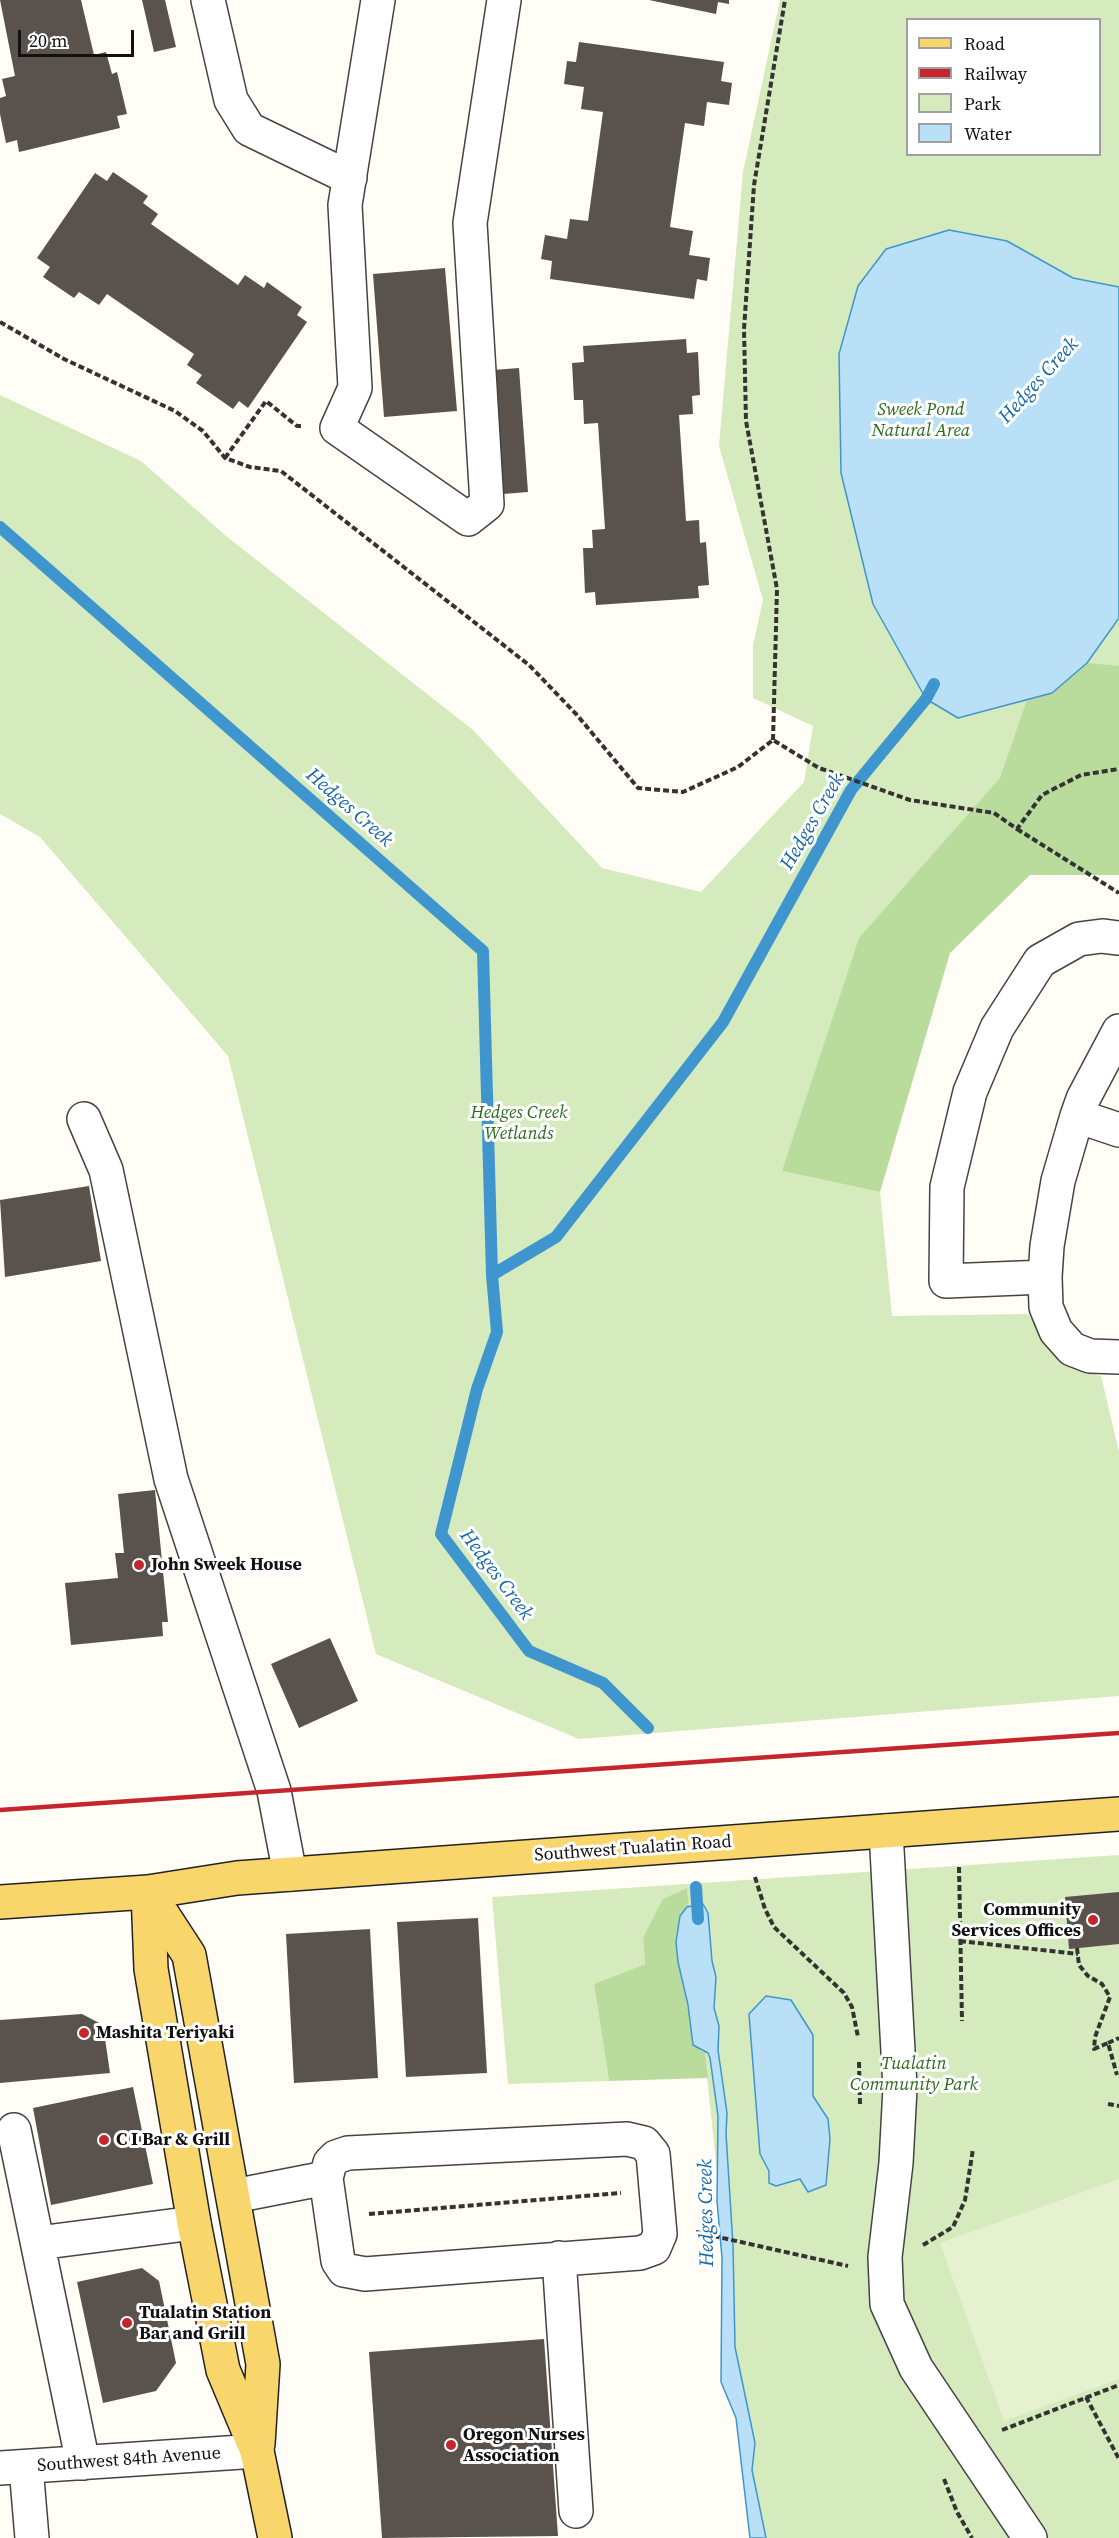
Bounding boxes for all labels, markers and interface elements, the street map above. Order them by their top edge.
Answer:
scale bar [21,18,136,56]
legend [906,18,1101,156]
text: 20 m [29,28,67,53]
text: Road [964,31,1005,56]
text: Railway [964,61,1027,86]
text: Park [964,91,1001,116]
text: Water [964,121,1012,146]
water label: Hedges Creek [994,333,1084,429]
park label: Sweek Pond Natural Area [872,399,970,442]
water label: Hedges Creek [301,764,397,852]
water label: Hedges Creek [776,769,850,875]
park label: Hedges Creek Wetlands [471,1102,567,1144]
water label: Hedges Creek [454,1525,538,1625]
place label: John Sweek House [151,1554,302,1576]
marker: John Sweek House [132,1558,146,1572]
street label: Southwest Tualatin Road [534,1831,732,1867]
place label: Community Services Offices [951,1899,1081,1942]
marker: Community Services Offices [1086,1913,1100,1927]
place label: Mashita Teriyaki [96,2022,234,2044]
marker: Mashita Teriyaki [77,2026,91,2040]
park label: Tualatin Community Park [850,2053,978,2096]
place label: C I Bar & Grill [116,2129,230,2151]
marker: C I Bar & Grill [97,2133,111,2147]
water label: Hedges Creek [694,2159,720,2267]
place label: Tualatin Station Bar and Grill [139,2302,271,2344]
marker: Tualatin Station Bar and Grill [120,2316,134,2330]
place label: Oregon Nurses Association [463,2424,585,2466]
marker: Oregon Nurses Association [444,2438,458,2452]
street label: Southwest 84th Avenue [37,2443,221,2477]

